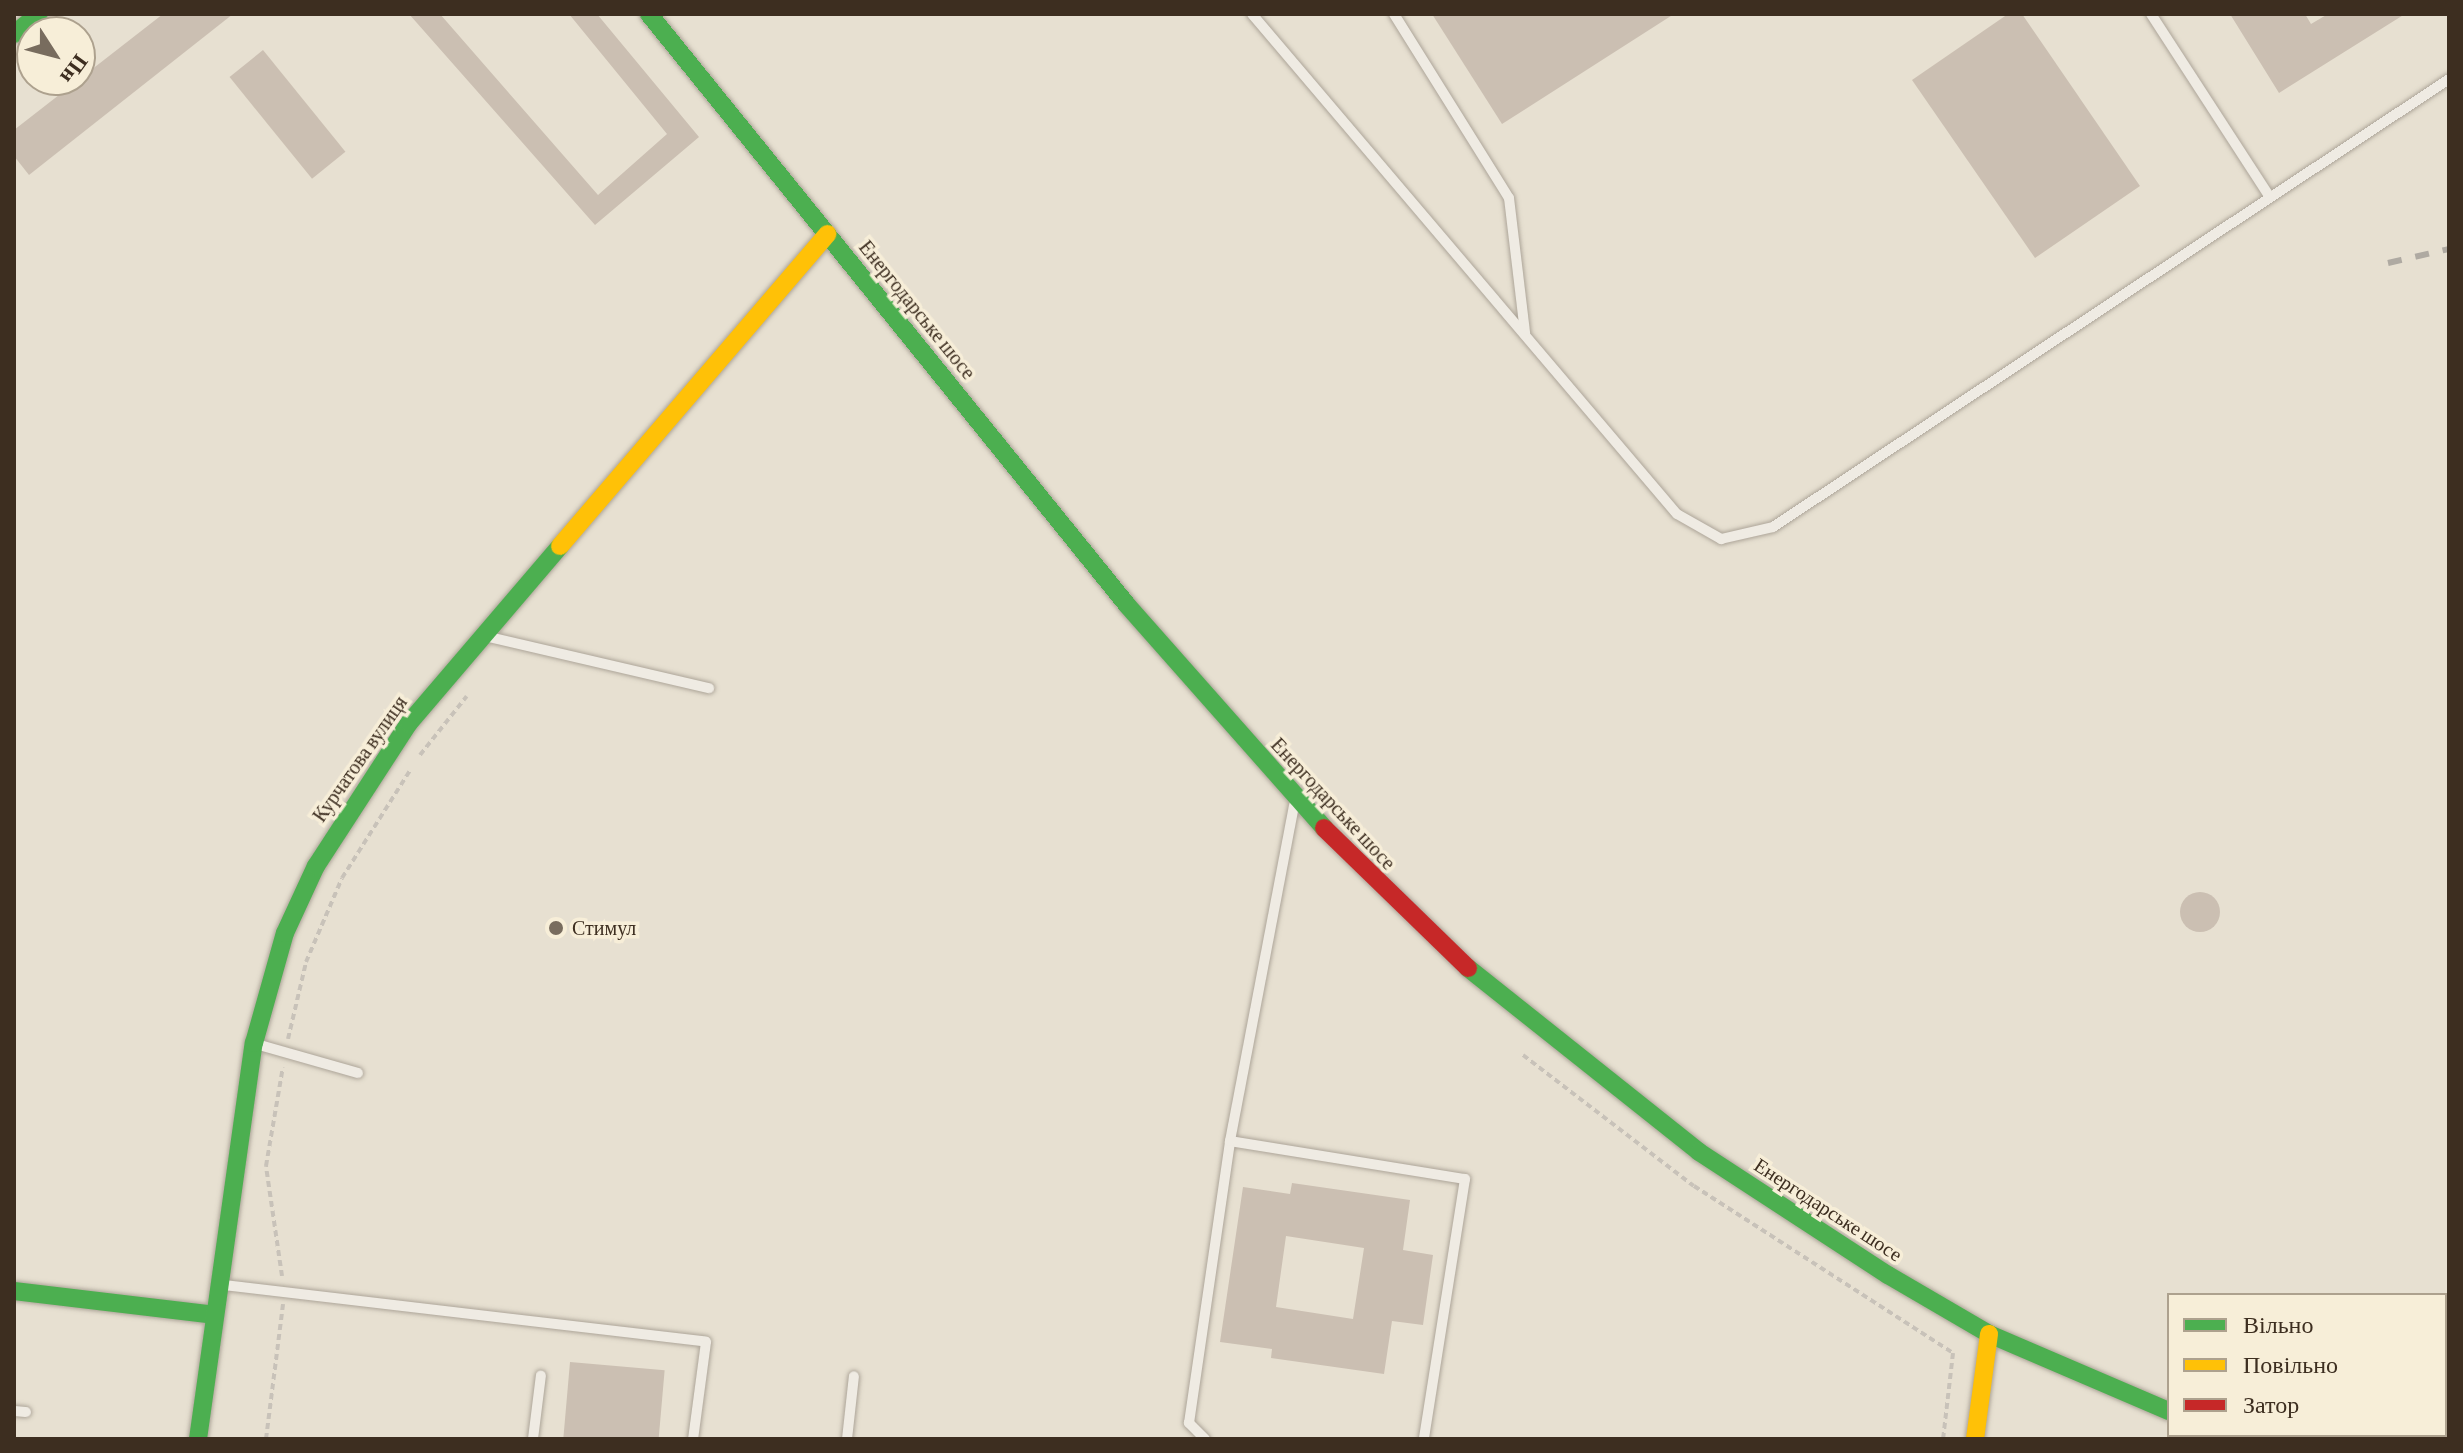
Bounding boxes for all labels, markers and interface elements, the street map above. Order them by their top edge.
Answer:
north arrow [16,16,96,96]
text: Пн [55,50,93,89]
street label: Енергодарське шосе [854,236,980,384]
street label: Курчатова вулиця [308,691,412,827]
street label: Енергодарське шосе [1266,733,1400,875]
place label: Стимул [572,916,636,940]
marker: Стимул [547,919,565,937]
street label: Енергодарське шосе [1749,1153,1907,1267]
legend [2167,1293,2447,1437]
text: Вільно [2243,1311,2313,1338]
text: Повільно [2243,1351,2338,1378]
text: Затор [2243,1391,2299,1418]

